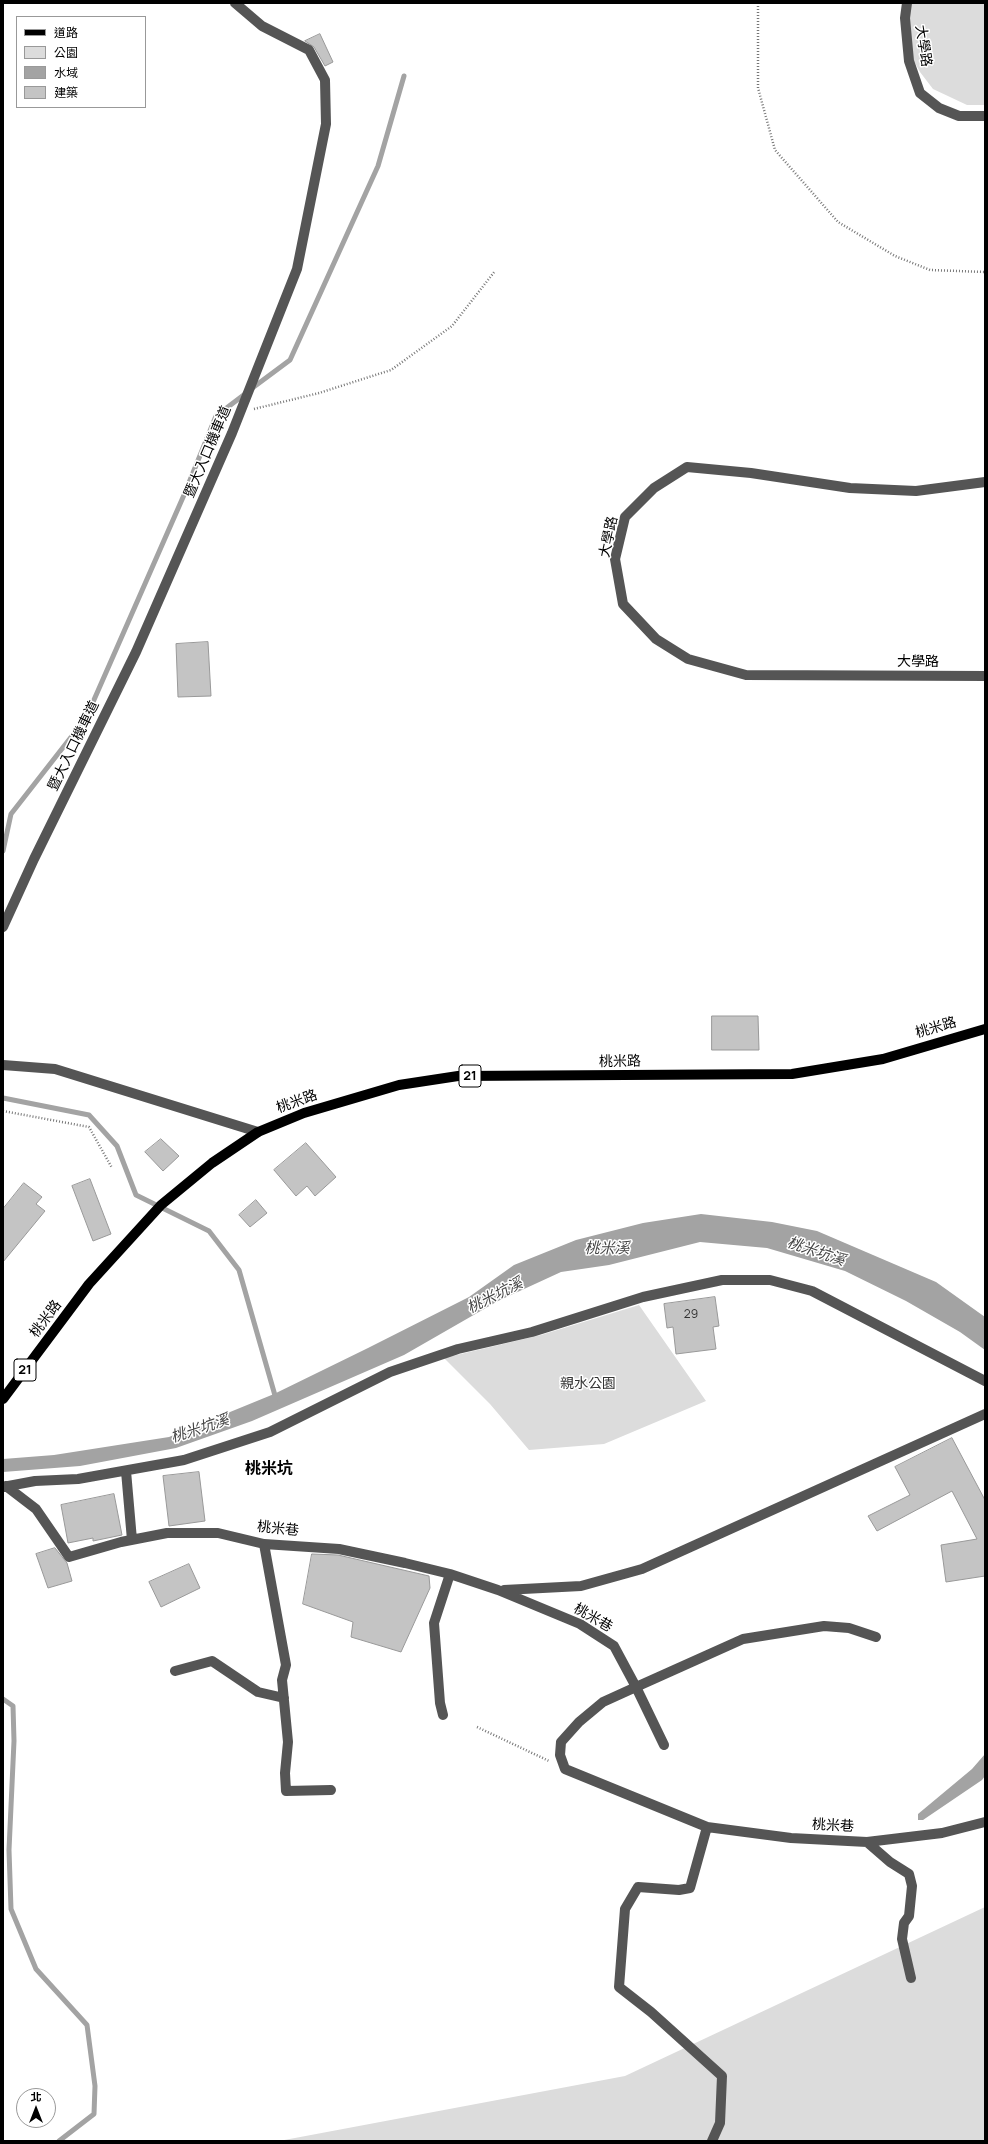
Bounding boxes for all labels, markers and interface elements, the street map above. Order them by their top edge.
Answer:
legend [16,16,146,108]
text: 道路 [54,24,78,41]
street label: 大學路 [911,24,935,68]
text: 公園 [54,44,78,61]
text: 水域 [54,64,78,81]
text: 建築 [54,84,78,101]
street label: 暨大入口機車道 [181,404,235,500]
street label: 大學路 [596,515,622,559]
street label: 大學路 [897,654,939,670]
street label: 暨大入口機車道 [45,698,103,794]
street label: 桃米路 [913,1014,959,1042]
street label: 桃米路 [599,1053,641,1071]
road number: 21 [459,1065,481,1087]
street label: 桃米路 [274,1087,320,1117]
water label: 桃米坑溪 [785,1234,847,1270]
water label: 桃米溪 [585,1240,629,1258]
water label: 桃米坑溪 [464,1274,526,1318]
street label: 桃米路 [27,1297,65,1341]
house number: 29 [684,1308,698,1322]
road number: 21 [14,1359,36,1381]
park label: 親水公園 [560,1376,616,1392]
water label: 桃米坑溪 [169,1411,231,1447]
district label: 桃米坑 [245,1460,293,1480]
street label: 桃米巷 [256,1518,300,1540]
street label: 桃米巷 [571,1600,615,1636]
street label: 桃米巷 [812,1817,854,1835]
north arrow [16,2088,56,2128]
text: 北 [31,2089,42,2104]

